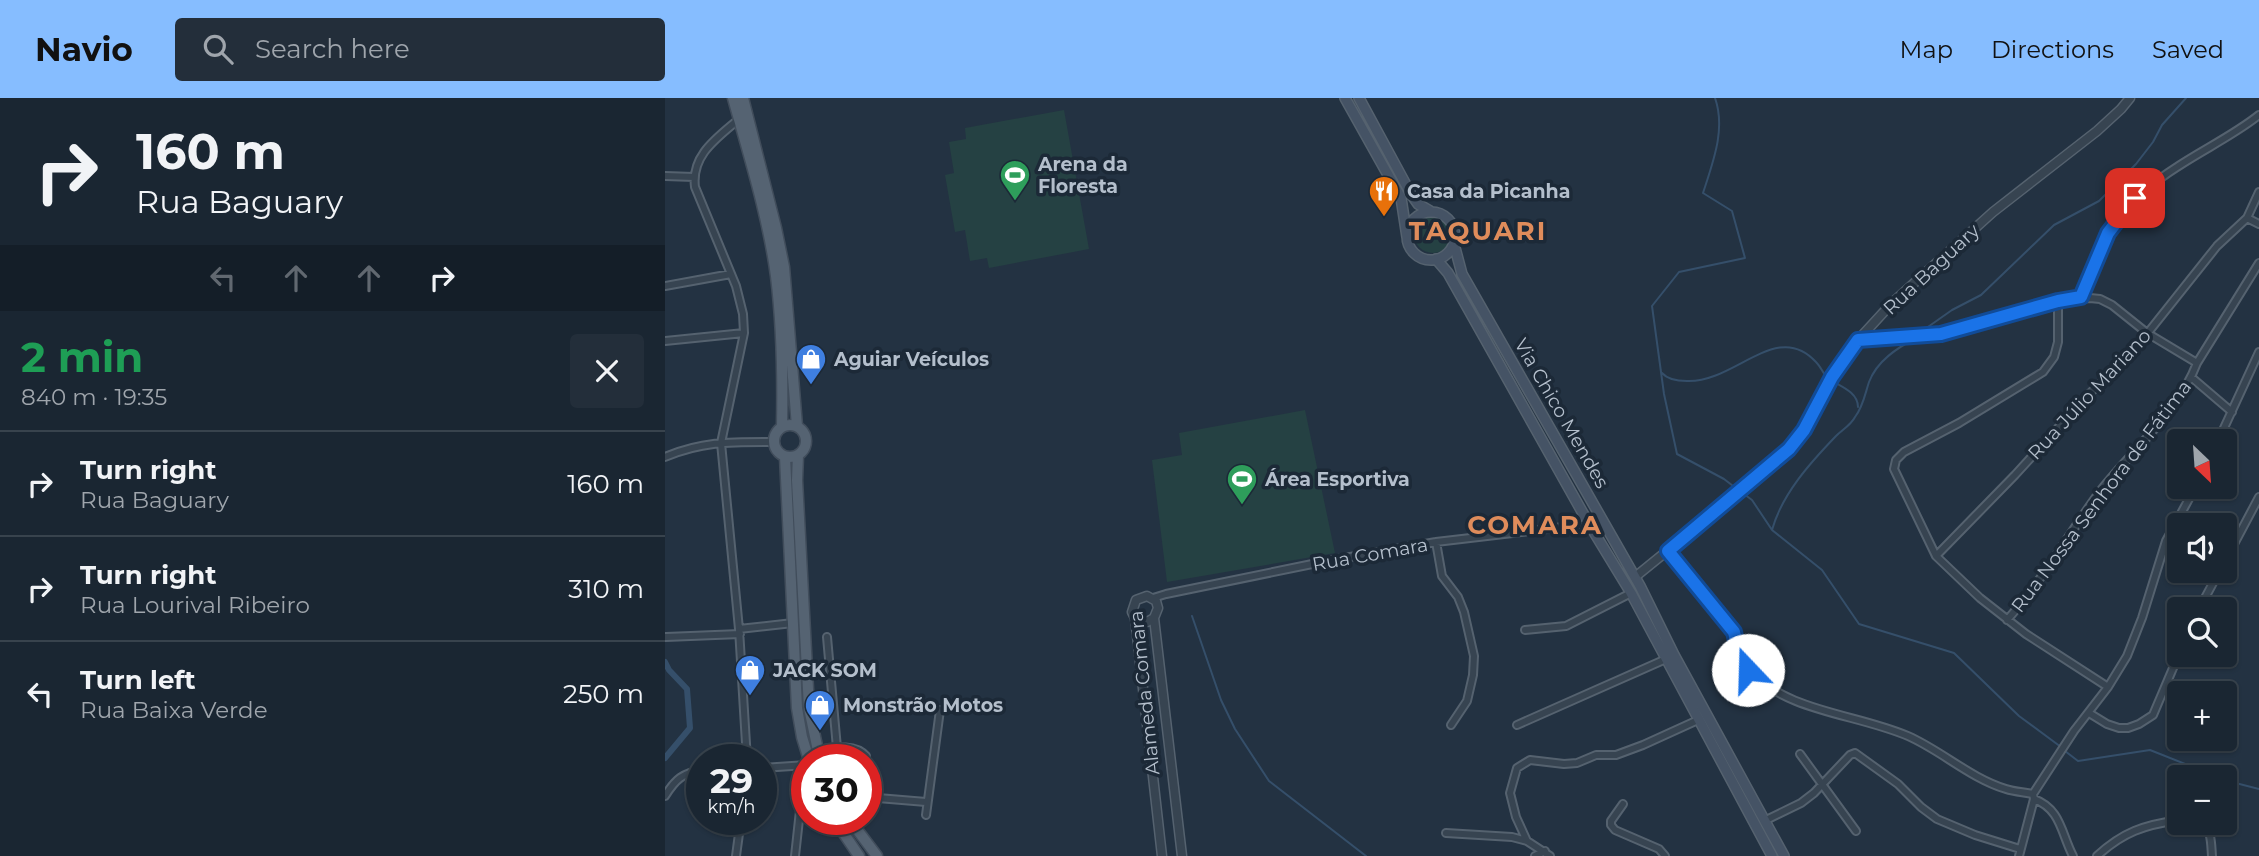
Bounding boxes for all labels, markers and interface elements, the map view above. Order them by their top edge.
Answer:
search box [175,18,665,81]
text: Navio [35,29,133,69]
icon: search [199,30,237,68]
text: Search here [255,33,410,65]
text: Map [1900,35,1953,64]
text: Directions [1991,35,2114,64]
text: Saved [2152,35,2224,64]
text: 160 m [136,122,285,181]
icon: right [21,126,112,217]
place label: Arena da Floresta [1037,153,1128,198]
sports icon: Arena da Floresta [998,158,1032,202]
pin [2105,168,2165,228]
restaurant icon: Casa da Picanha [1367,174,1401,218]
icon: arrive [2116,179,2154,217]
place label: Casa da Picanha [1407,180,1570,203]
text: Rua Baguary [136,182,343,221]
district label: TAQUARI [1409,215,1547,247]
street label: Rua Baguary [1879,219,1985,320]
icon: left [204,259,242,297]
icon: ahead [277,259,315,297]
icon: ahead [350,259,388,297]
icon: right [423,259,461,297]
street label: Rua Júlio Mariano [2023,324,2156,464]
text: 2 min [21,331,143,383]
button: close [570,334,644,408]
street label: Via Chico Mendes [1509,334,1614,492]
shop icon: Aguiar Veículos [794,342,828,386]
place label: Aguiar Veículos [833,348,989,371]
street label: Rua Nossa Senhora de Fátima [2006,376,2196,617]
text: 840 m · 19:35 [21,383,167,411]
north arrow [2167,429,2237,499]
map controls [2167,429,2237,835]
text: Turn right [80,454,216,486]
sports icon: Área Esportiva [1225,462,1259,506]
icon: right [21,465,59,503]
text: 160 m [567,468,644,500]
place label: Área Esportiva [1264,468,1410,491]
text: Rua Baguary [80,486,229,514]
district label: COMARA [1467,509,1603,541]
button: sound [2167,513,2237,583]
street label: Rua Comara [1310,533,1430,576]
text: Turn right [80,559,216,591]
icon: right [21,570,59,608]
text: 310 m [568,573,644,605]
text: Rua Lourival Ribeiro [80,591,310,619]
button: search [2167,597,2237,667]
street label: Alameda Comara [1124,610,1165,776]
position arrow [1711,633,1785,707]
shop icon: JACK SOM [733,653,767,697]
place label: JACK SOM [772,659,877,682]
text: Turn left [80,664,196,696]
icon: left [21,675,59,713]
text: 250 m [563,678,644,710]
button: + [2167,681,2237,751]
shop icon: Monstrão Motos [803,688,837,732]
place label: Monstrão Motos [843,694,1003,717]
text: Rua Baixa Verde [80,696,268,724]
speed limit sign: 30 [791,744,882,835]
text: 29 [710,759,753,802]
button: − [2167,765,2237,835]
text: km/h [707,796,756,818]

